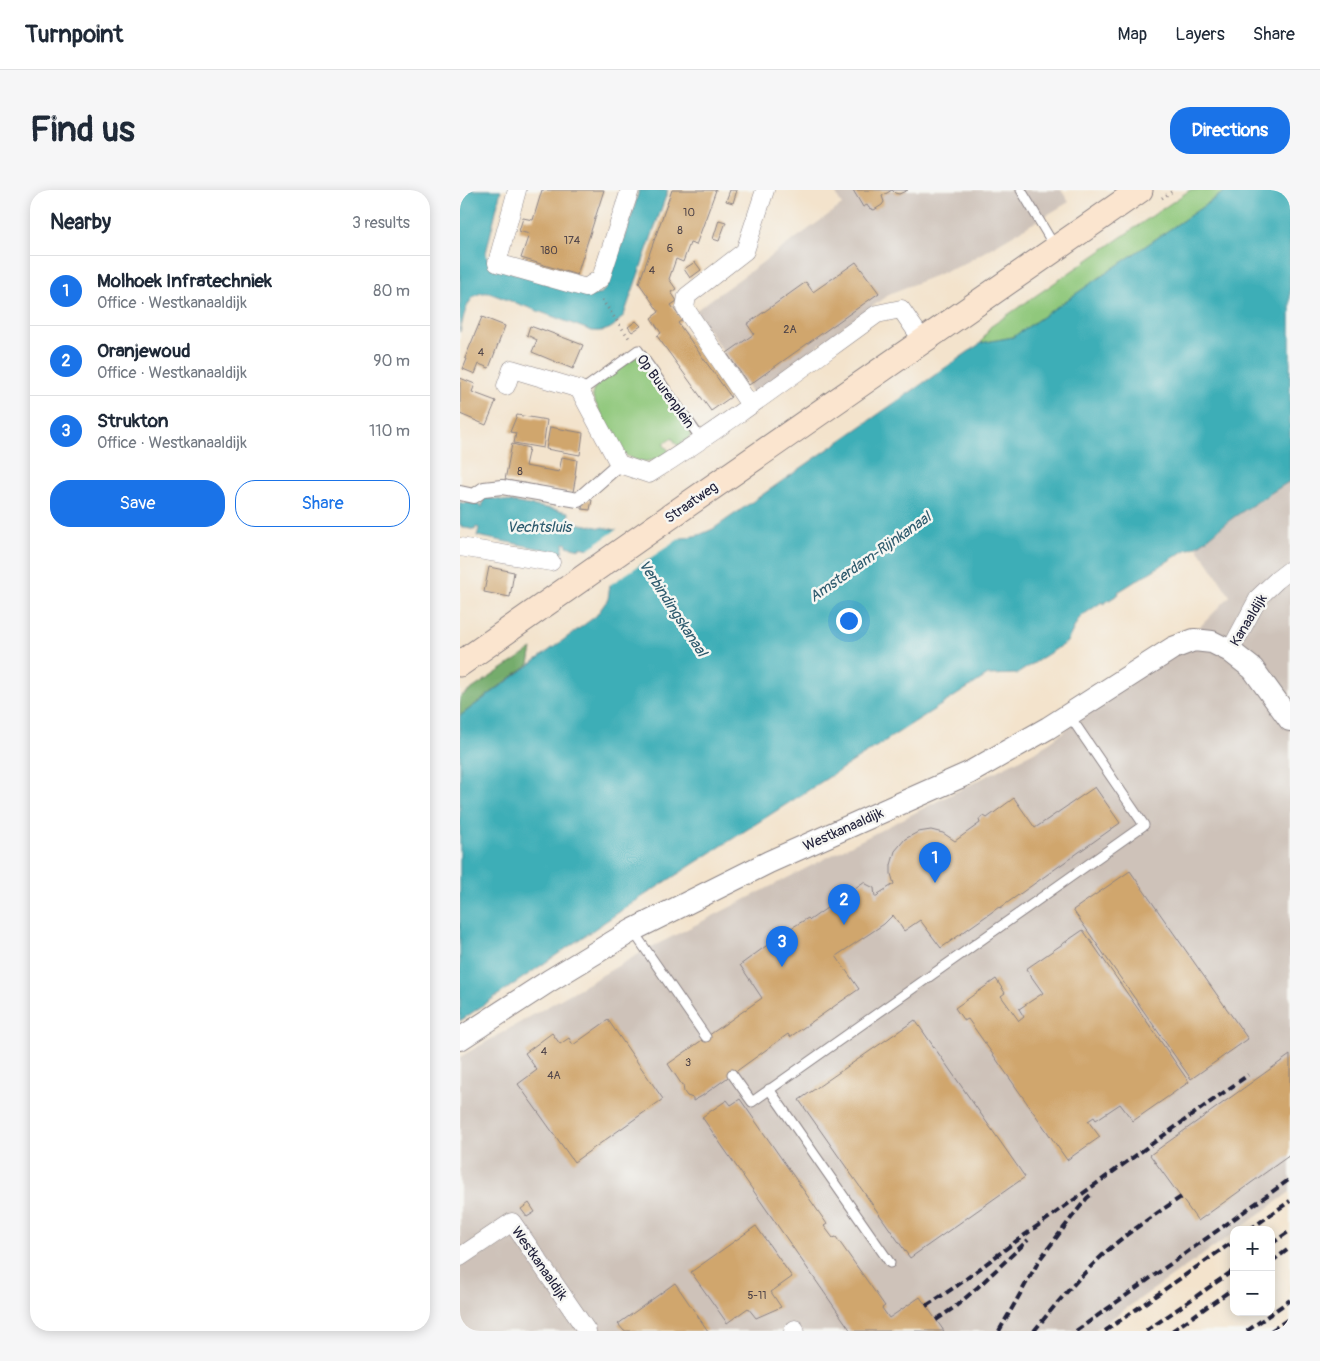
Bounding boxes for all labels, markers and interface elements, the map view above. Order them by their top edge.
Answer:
text: Turnpoint [25,20,123,49]
text: Map [1118,23,1147,46]
text: Layers [1175,23,1225,46]
text: Share [1253,23,1295,46]
button: Directions [1170,107,1290,154]
text: Find us [30,108,135,152]
house number: 10 [683,206,695,219]
text: Nearby [50,209,111,236]
text: 3 results [352,213,410,233]
house number: 8 [677,224,683,237]
house number: 174 [564,234,581,247]
house number: 6 [667,242,673,255]
house number: 180 [540,244,558,257]
house number: 4 [649,264,656,277]
text: Molhoek Infratechniek [97,269,272,293]
text: 1 [63,281,69,301]
text: 80 m [373,281,410,301]
text: Office · Westkanaaldijk [97,293,247,313]
house number: 2A [783,323,797,336]
text: Oranjewoud [97,339,191,363]
house number: 4 [478,346,485,359]
text: 2 [62,351,70,371]
text: 90 m [373,351,410,371]
street label: Op Buurenplein [633,351,698,432]
text: Office · Westkanaaldijk [97,363,247,383]
text: Strukton [97,409,168,433]
text: 3 [62,421,70,441]
text: 110 m [369,421,410,441]
text: Office · Westkanaaldijk [97,433,247,453]
house number: 8 [517,465,523,478]
street label: Straatweg [662,478,721,527]
button: Save [50,480,225,527]
button: Share [235,480,410,527]
water label: Amsterdam-Rijnkanaal [806,507,936,607]
water label: Vechtsluis [507,518,573,537]
water label: Verbindingskanaal [634,556,712,661]
street label: Kanaaldijk [1226,591,1271,649]
your location [836,608,862,634]
street label: Westkanaaldijk [800,804,886,855]
pin: 1 [919,842,951,883]
pin: 2 [828,884,860,925]
pin: 3 [766,926,798,967]
house number: 4 [541,1045,548,1058]
house number: 3 [685,1056,691,1069]
house number: 4A [547,1069,561,1082]
street label: Westkanaaldijk [508,1223,571,1303]
map controls [1230,1226,1275,1316]
button: + [1230,1226,1275,1271]
button: − [1230,1271,1275,1316]
house number: 5-11 [747,1289,767,1302]

